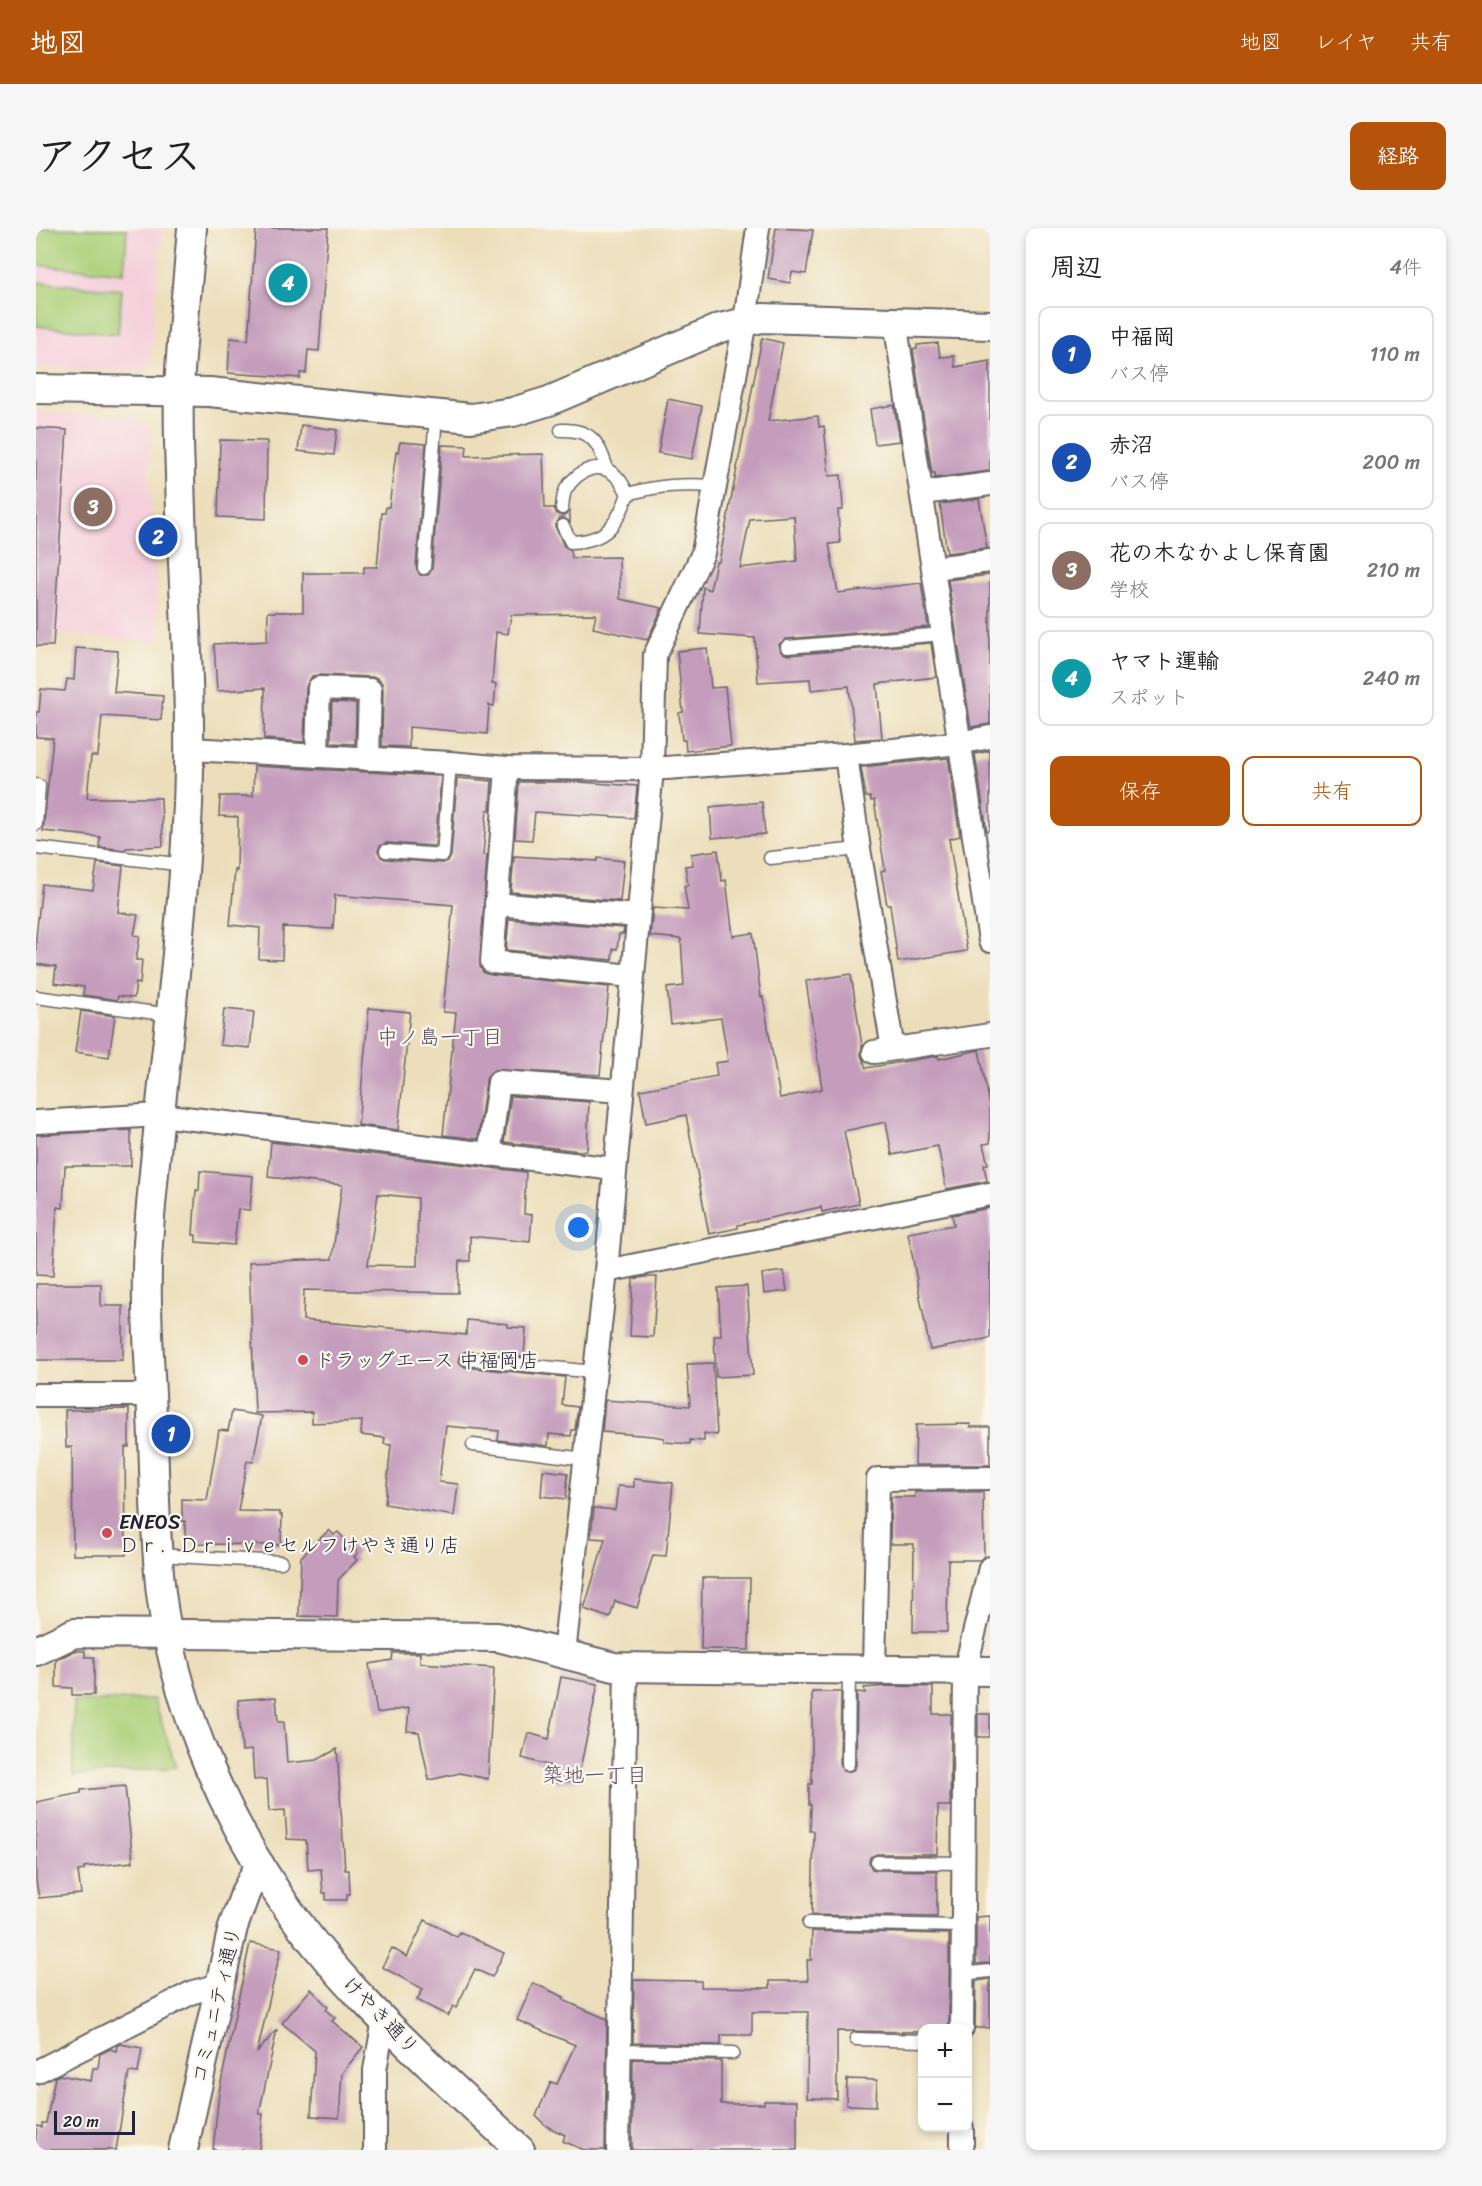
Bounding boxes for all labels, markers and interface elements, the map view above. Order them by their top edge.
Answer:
text: 地図 [30,18,86,67]
text: 地図 [1240,23,1282,61]
text: レイヤ [1315,23,1377,61]
text: 共有 [1410,23,1452,61]
text: アクセス [36,119,201,193]
button: 経路 [1350,122,1446,190]
text: 周辺 [1050,244,1102,290]
text: 4件 [1390,250,1422,285]
pin: 4 [268,260,308,306]
text: 中福岡 [1109,317,1175,356]
text: 1 [1067,337,1076,372]
text: 110 m [1370,337,1420,372]
text: バス停 [1109,356,1169,391]
text: 赤沼 [1109,425,1153,464]
text: 2 [1066,445,1077,480]
text: 200 m [1363,445,1420,480]
text: バス停 [1109,464,1169,499]
pin: 3 [74,484,112,530]
pin: 2 [138,514,178,560]
text: 花の木なかよし保育園 [1109,533,1329,572]
text: 3 [1066,553,1077,588]
text: 210 m [1367,553,1420,588]
text: 学校 [1109,572,1149,607]
text: ヤマト運輸 [1109,641,1219,680]
text: 4 [1065,661,1078,696]
text: 240 m [1363,661,1420,696]
text: スポット [1109,680,1189,715]
button: 保存 [1050,756,1230,826]
button: 共有 [1242,756,1422,826]
district label: 中ノ島一丁目 [377,1018,503,1056]
your location [564,1213,593,1242]
place label: ドラッグエース 中福岡店 [315,1343,539,1378]
marker: ドラッグエース 中福岡店 [296,1353,310,1367]
pin: 1 [152,1412,190,1456]
place label: ENEOS Ｄｒ．Ｄｒｉｖｅセルフけやき通り店 [119,1505,460,1563]
marker: ENEOS Ｄｒ．Ｄｒｉｖｅセルフけやき通り店 [100,1526,114,1540]
district label: 築地一丁目 [543,1756,648,1794]
street label: コミュニティ通り [181,1923,252,2087]
street label: けやき通り [333,1967,428,2063]
map controls [918,2024,972,2132]
button: + [918,2024,972,2078]
button: − [918,2078,972,2132]
text: 20 m [63,2107,99,2136]
scale bar [54,2108,135,2136]

